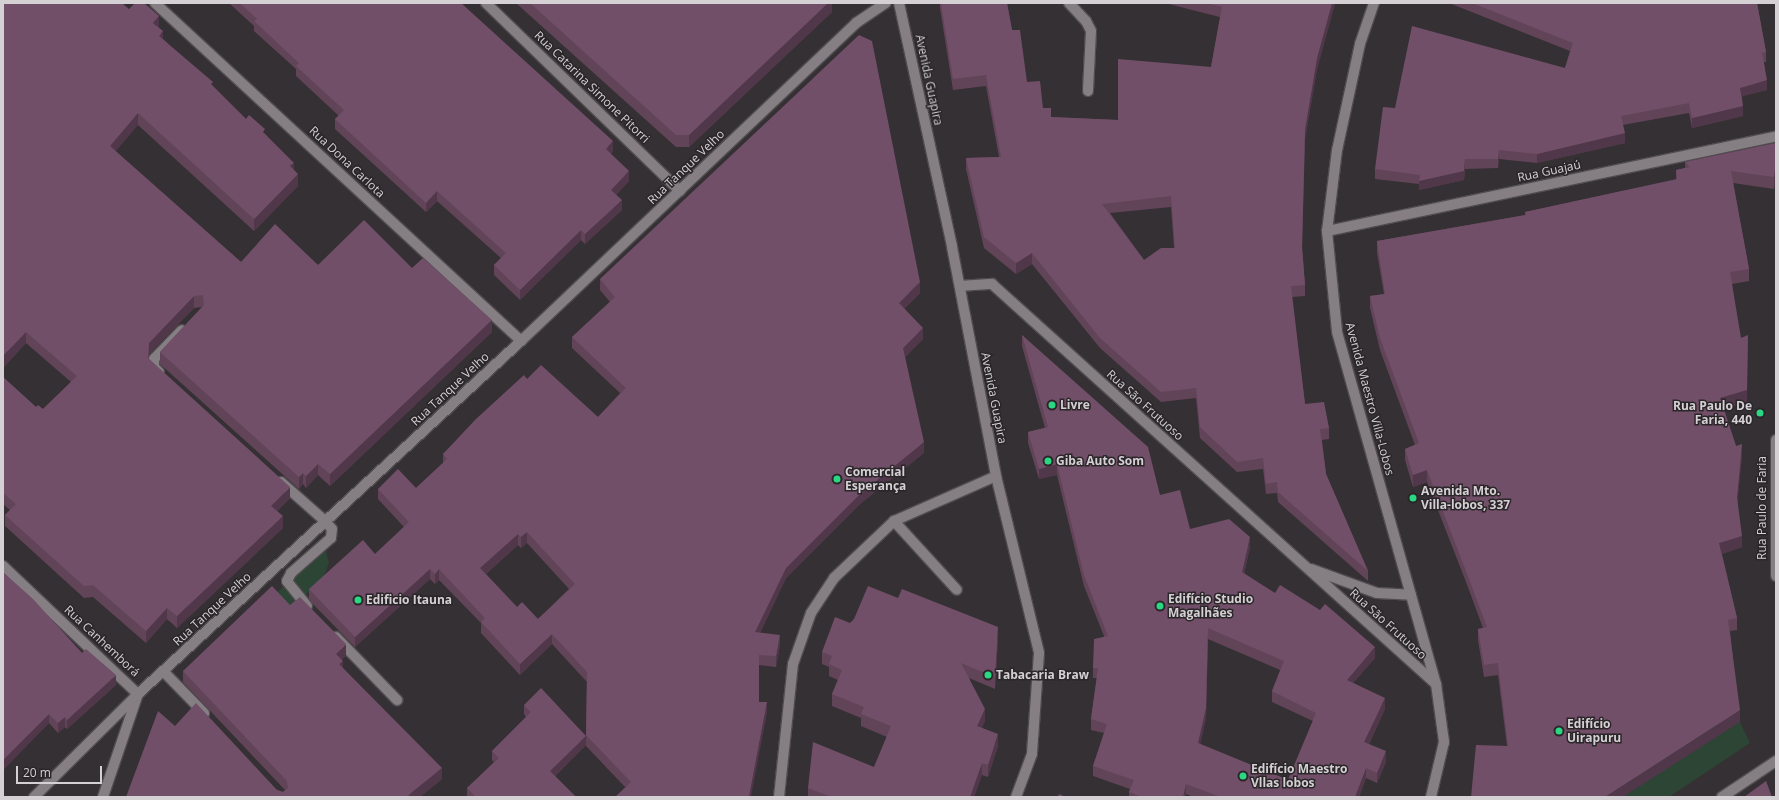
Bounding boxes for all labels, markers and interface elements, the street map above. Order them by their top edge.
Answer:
street label: Rua Catarina Simone Pitorri [531,28,653,146]
street label: Avenida Guapira [912,33,946,127]
street label: Rua Dona Carlota [306,123,388,201]
street label: Rua Tanque Velho [645,127,727,207]
street label: Rua Guajaú [1516,157,1582,185]
street label: Avenida Maestro Villa-Lobos [1343,321,1397,477]
street label: Rua Tanque Velho [408,349,492,429]
street label: Avenida Guapira [978,351,1010,445]
street label: Rua São Frutuoso [1104,367,1186,443]
place label: Livre [1060,398,1090,412]
place label: Rua Paulo De Faria, 440 [1673,399,1752,427]
marker: Livre [1047,400,1057,410]
marker: Rua Paulo De Faria, 440 [1755,408,1765,418]
place label: Giba Auto Som [1056,454,1144,468]
marker: Giba Auto Som [1043,456,1053,466]
street label: Rua Paulo de Faria [1755,456,1769,560]
place label: Comercial Esperança [845,465,906,493]
marker: Comercial Esperança [832,474,842,484]
place label: Avenida Mto. Villa-lobos, 337 [1421,484,1510,512]
marker: Avenida Mto. Villa-lobos, 337 [1408,493,1418,503]
street label: Rua Tanque Velho [170,569,254,649]
street label: Rua São Frutuoso [1347,586,1429,662]
place label: Edifício Studio Magalhães [1168,592,1253,620]
place label: Edificio Itauna [366,593,452,607]
marker: Edificio Itauna [353,595,363,605]
marker: Edifício Studio Magalhães [1155,601,1165,611]
street label: Rua Canhemborá [61,602,143,680]
place label: Tabacaria Braw [996,668,1089,682]
marker: Tabacaria Braw [983,670,993,680]
place label: Edifício Uirapuru [1567,717,1621,745]
marker: Edifício Uirapuru [1554,726,1564,736]
scale bar [18,758,104,784]
place label: Edifício Maestro Vllas lobos [1251,762,1347,790]
text: 20 m [23,764,51,781]
marker: Edifício Maestro Vllas lobos [1238,771,1248,781]

